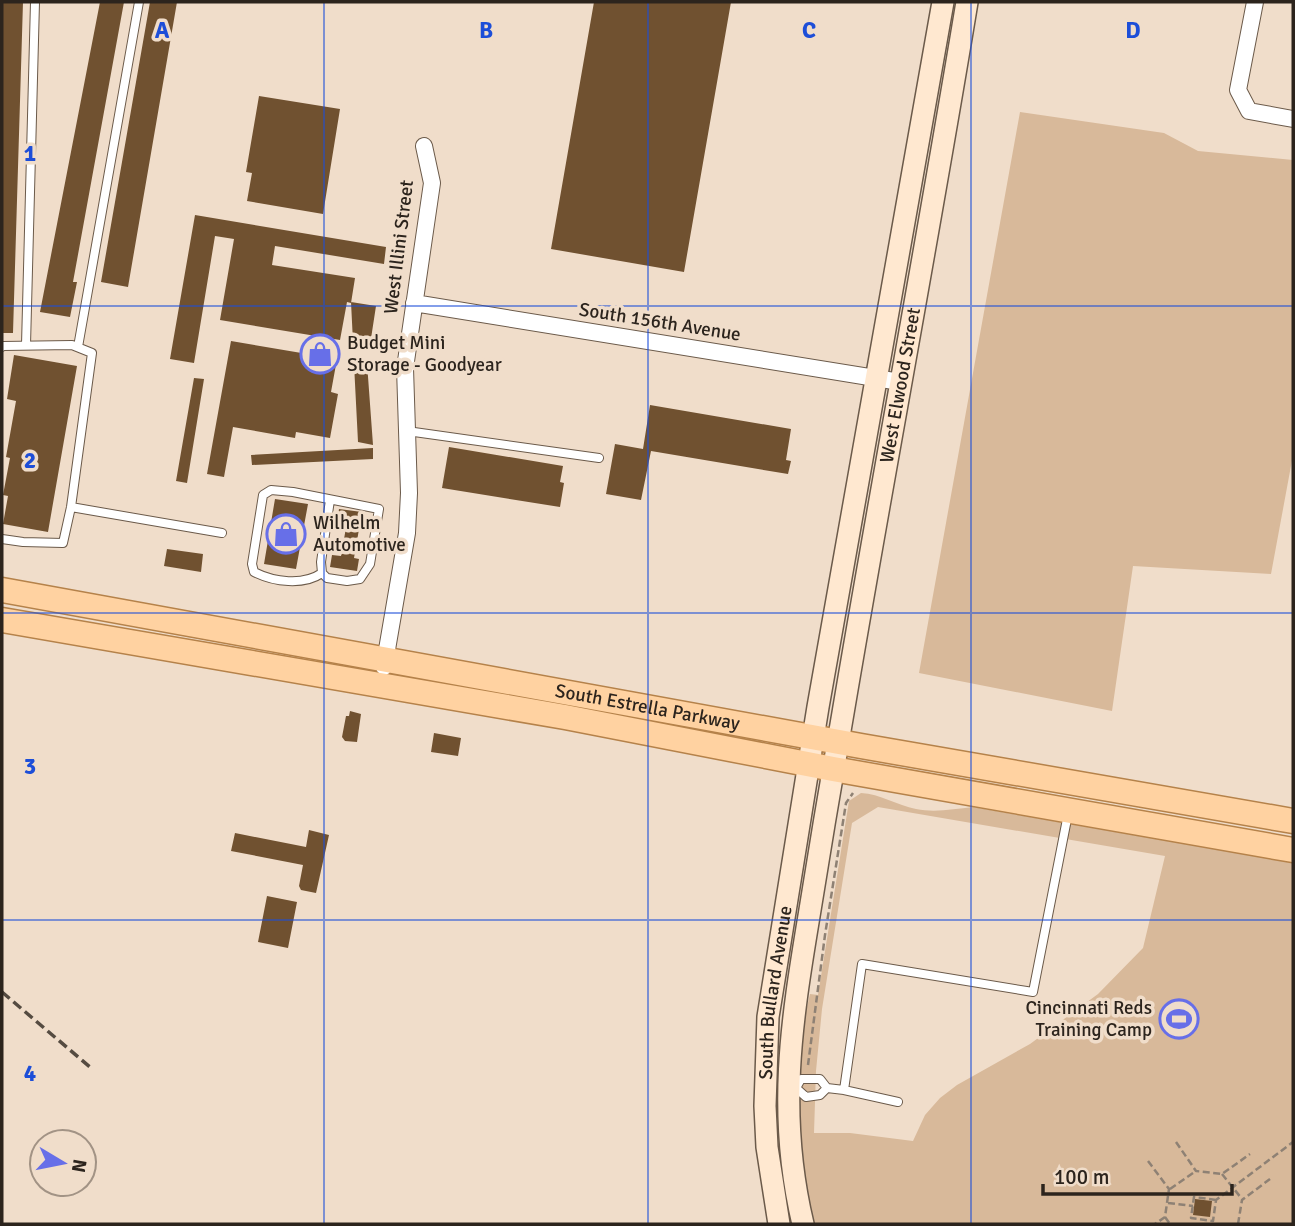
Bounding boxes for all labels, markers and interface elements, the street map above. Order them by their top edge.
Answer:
text: A [155,16,170,45]
text: B [479,16,493,45]
text: C [802,16,816,45]
text: D [1125,16,1141,45]
text: 1 [24,139,36,168]
street label: West Illini Street [379,178,419,315]
street label: South 156th Avenue [577,297,743,347]
street label: West Elwood Street [875,305,926,465]
place label: Budget Mini Storage - Goodyear [347,331,502,377]
shop icon: Budget Mini Storage - Goodyear [299,333,341,375]
text: 2 [24,446,36,475]
place label: Wilhelm Automotive [313,511,406,557]
shop icon: Wilhelm Automotive [265,513,307,555]
street label: South Estrella Parkway [553,679,742,736]
text: 3 [24,752,36,781]
street label: South Bullard Avenue [754,904,798,1080]
place label: Cincinnati Reds Training Camp [1025,996,1152,1042]
sports icon: Cincinnati Reds Training Camp [1158,998,1200,1040]
text: 4 [24,1059,36,1088]
north arrow [28,1128,98,1198]
scale bar [1043,1152,1232,1196]
text: N [66,1157,92,1174]
text: 100 m [1054,1164,1109,1190]

